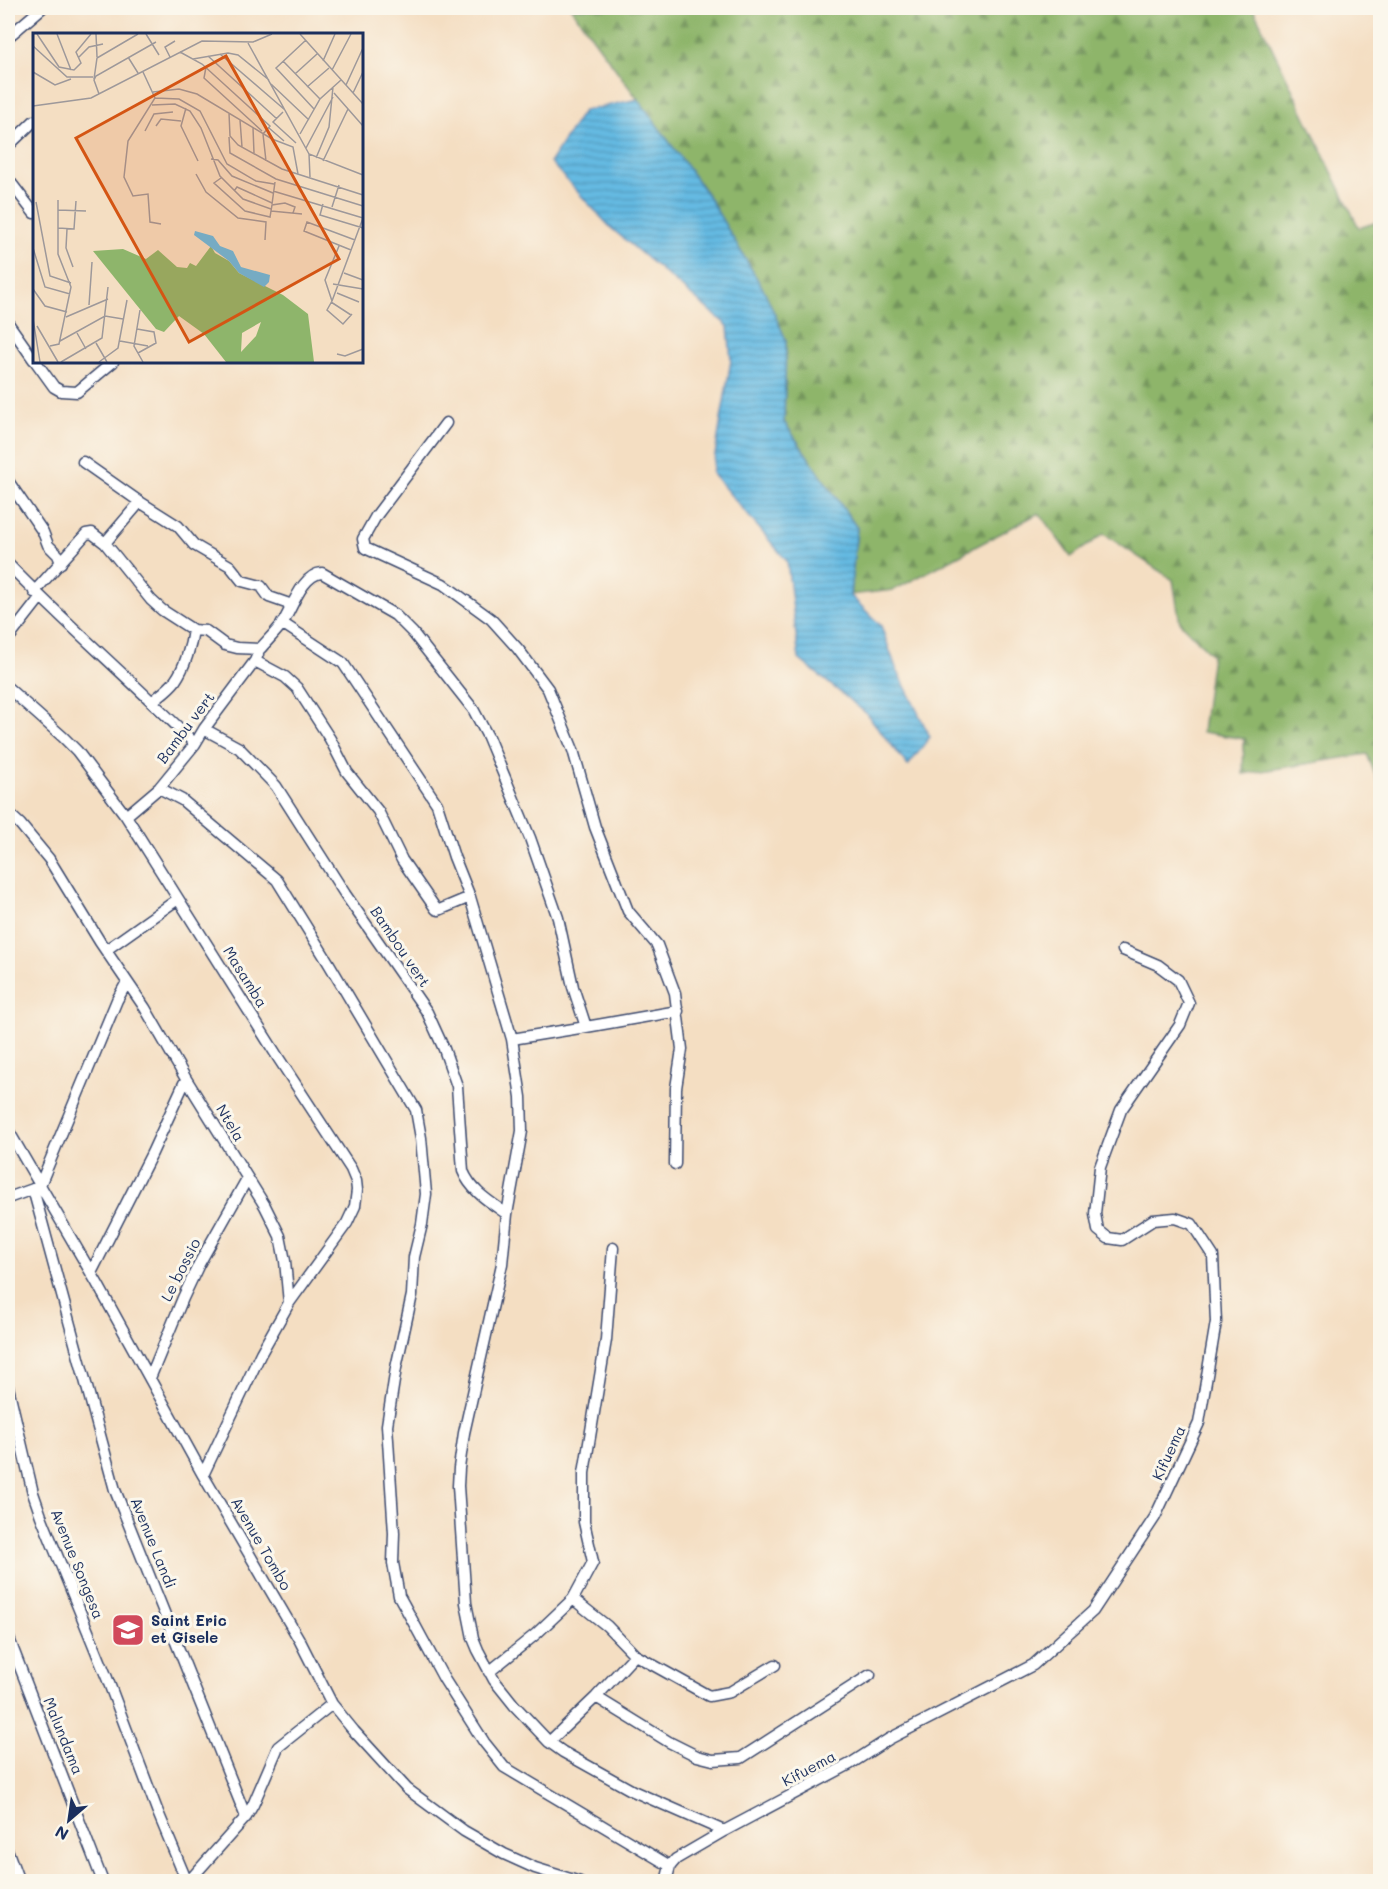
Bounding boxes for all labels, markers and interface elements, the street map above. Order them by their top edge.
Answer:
inset map [33,33,363,363]
street label: Bambu vert [152,688,219,767]
street label: Bambou vert [366,902,435,991]
street label: Masamba [219,942,273,1011]
street label: Ntela [212,1100,250,1145]
street label: Le bossio [156,1234,205,1305]
street label: Kifuema [1147,1422,1189,1483]
street label: Avenue Tombo [227,1493,297,1594]
street label: Avenue Landi [127,1494,181,1591]
street label: Avenue Songesa [47,1506,109,1622]
place label: Saint Eric et Gisele [151,1610,227,1647]
school or university icon: Saint Eric et Gisele [110,1612,146,1648]
street label: Malundama [39,1694,89,1777]
street label: Kifuema [778,1746,839,1791]
north arrow [39,1790,99,1850]
text: N [51,1821,72,1846]

